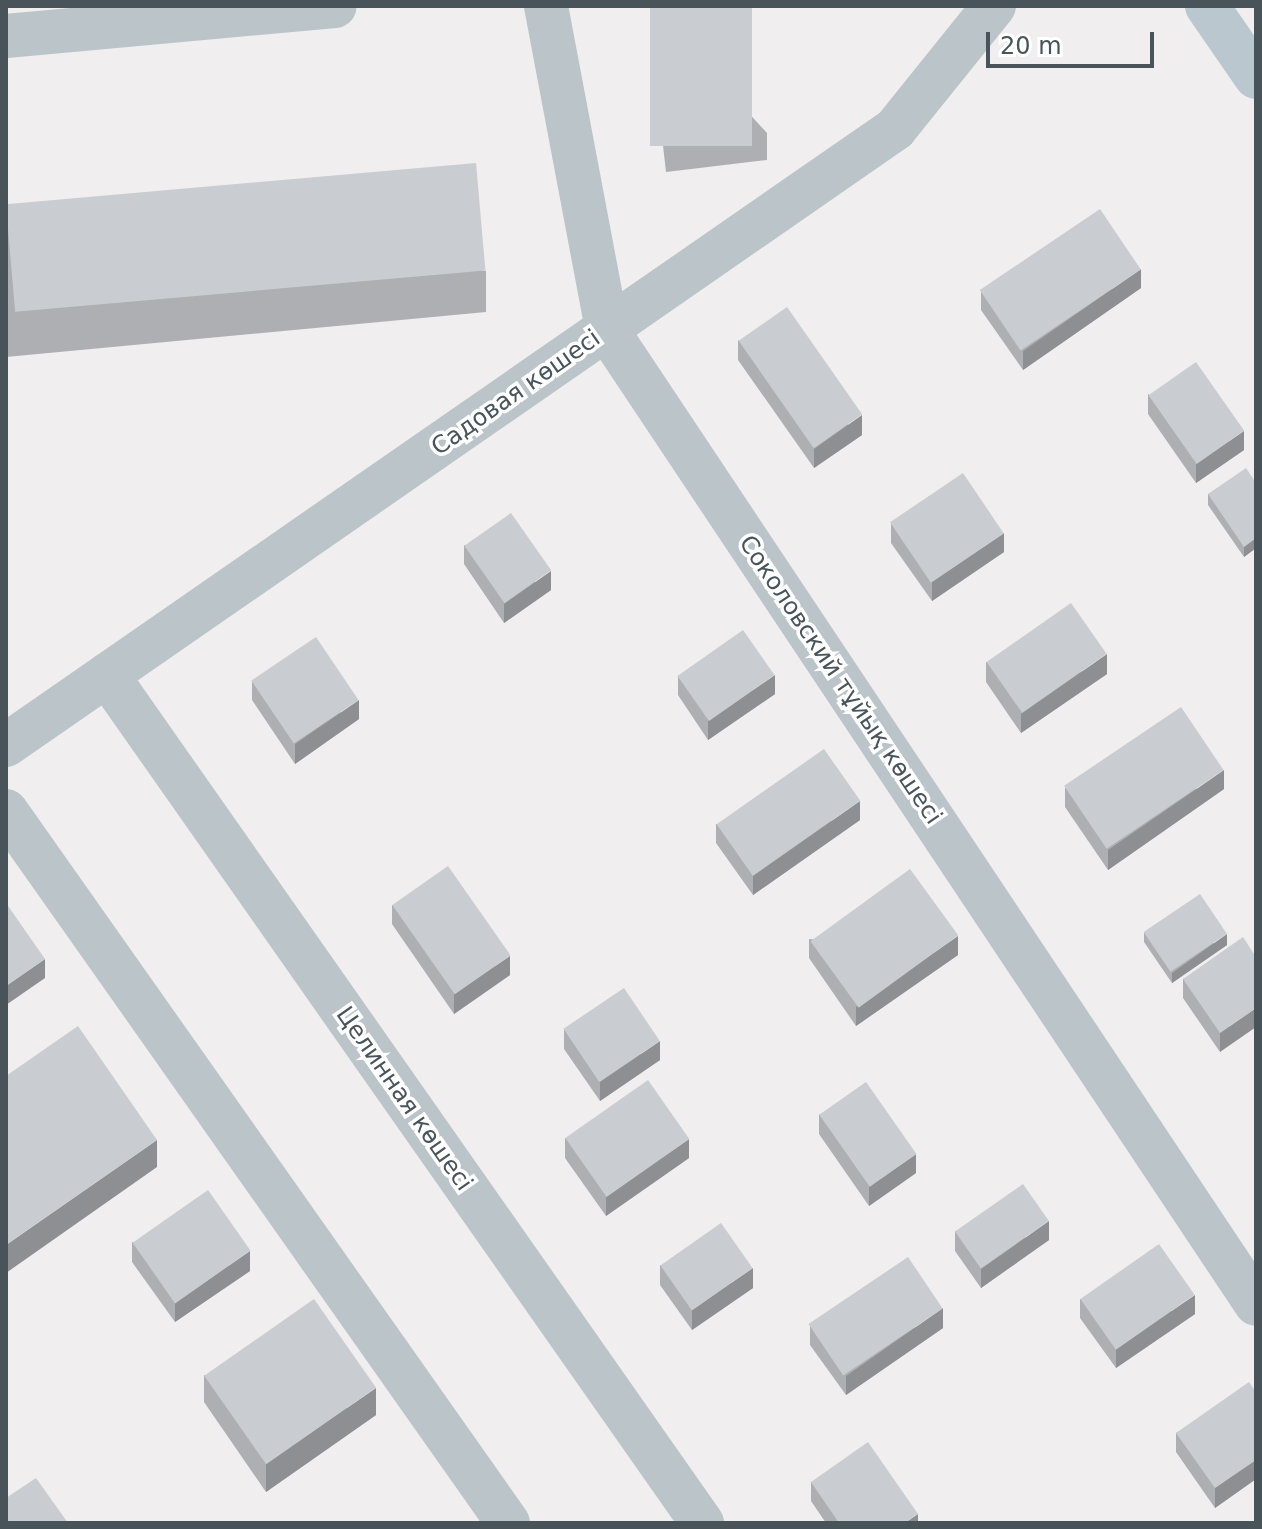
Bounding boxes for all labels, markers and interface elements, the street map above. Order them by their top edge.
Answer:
scale bar [990,16,1158,66]
text: 20 m [1000,32,1062,60]
street label: Садовая көшесі [426,324,606,462]
street label: Соколовский тұйық көшесі [732,530,948,830]
street label: Целинная көшесі [330,1001,478,1197]

